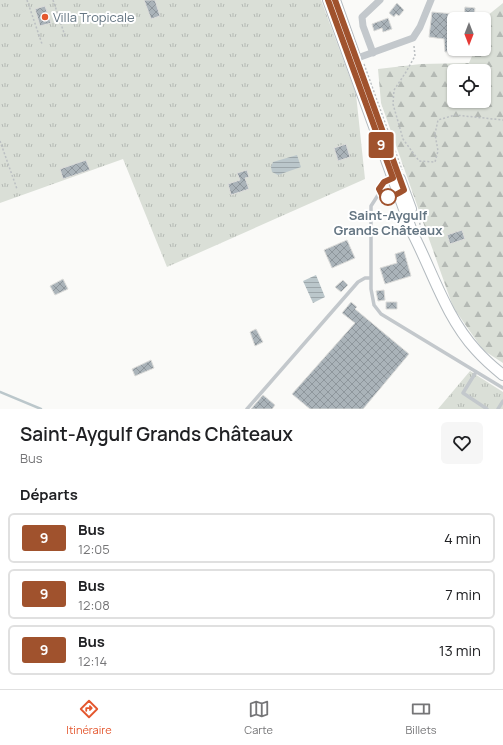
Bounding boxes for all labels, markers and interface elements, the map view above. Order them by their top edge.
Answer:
place label: Villa Tropicale [53,8,135,26]
marker: Villa Tropicale [40,12,50,22]
north arrow [447,12,491,56]
map controls [447,12,491,108]
button: locate [447,64,491,108]
line badge: 9 [368,132,394,158]
text: 9 [377,135,385,154]
marker: Saint-Aygulf Grands Châteaux [379,188,397,206]
place label: Saint-Aygulf Grands Châteaux [334,206,443,239]
text: Saint-Aygulf Grands Châteaux [20,421,293,447]
button: heart [441,422,483,464]
text: Bus [20,449,43,467]
text: Départs [20,484,78,505]
text: Bus [78,519,105,540]
text: 9 [40,528,48,547]
text: 4 min [444,528,481,549]
text: 12:05 [78,540,110,558]
text: Bus [78,575,105,596]
text: 9 [40,584,48,603]
text: 7 min [445,584,481,605]
text: 12:08 [78,596,110,614]
text: Bus [78,631,105,652]
text: 9 [40,640,48,659]
text: 13 min [439,640,481,661]
text: 12:14 [78,652,107,670]
tab: Itinéraire [66,698,112,737]
tab: Carte [244,698,273,737]
tab: Billets [406,698,437,737]

